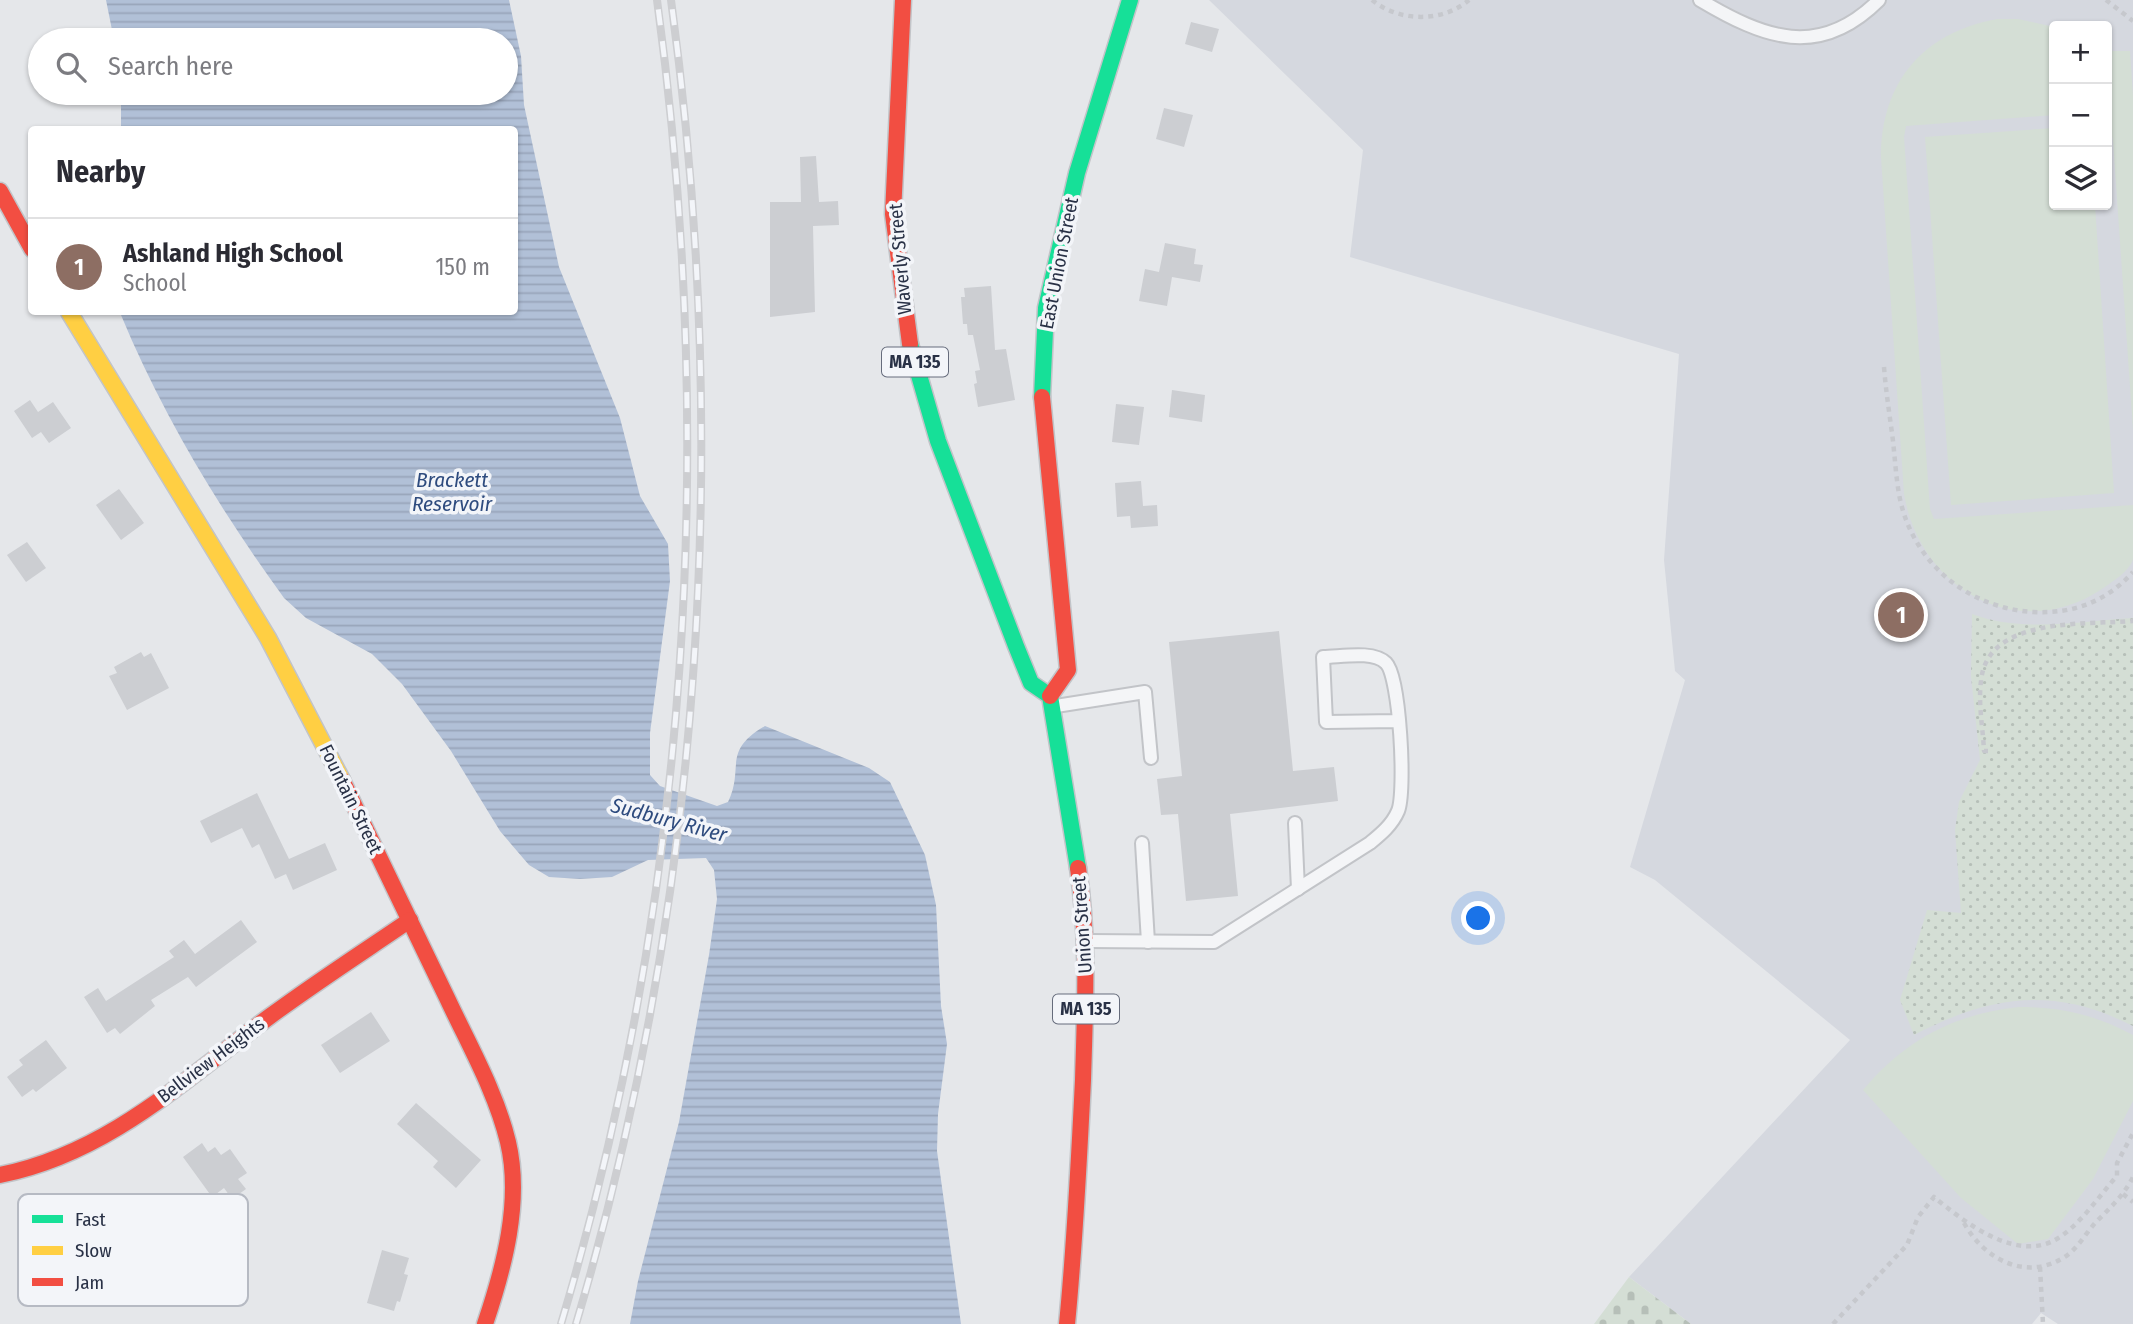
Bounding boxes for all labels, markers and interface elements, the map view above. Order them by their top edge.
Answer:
map controls [2049,21,2112,210]
button: + [2049,21,2112,84]
search box [28,28,518,105]
icon: search [52,48,90,86]
text: Search here [108,51,233,82]
button: − [2049,84,2112,147]
button: layers [2049,147,2112,210]
text: Nearby [56,154,145,190]
street label: East Union Street [1035,194,1083,331]
street label: Waverly Street [884,202,916,316]
text: Ashland High School [123,238,343,269]
text: 1 [74,253,84,281]
text: 150 m [435,253,490,281]
text: School [123,269,187,297]
road number: MA 135 [882,348,948,376]
water label: Brackett Reservoir [412,467,493,517]
pin: 1 [1878,589,1924,641]
street label: Fountain Street [315,740,388,858]
water label: Sudbury River [607,792,730,848]
street label: Union Street [1067,875,1097,974]
your location [1461,901,1495,935]
road number: MA 135 [1053,994,1119,1024]
street label: Bellview Heights [153,1012,269,1108]
legend [18,1194,248,1306]
text: Fast [75,1208,106,1231]
text: Slow [75,1239,112,1262]
text: Jam [75,1271,104,1294]

